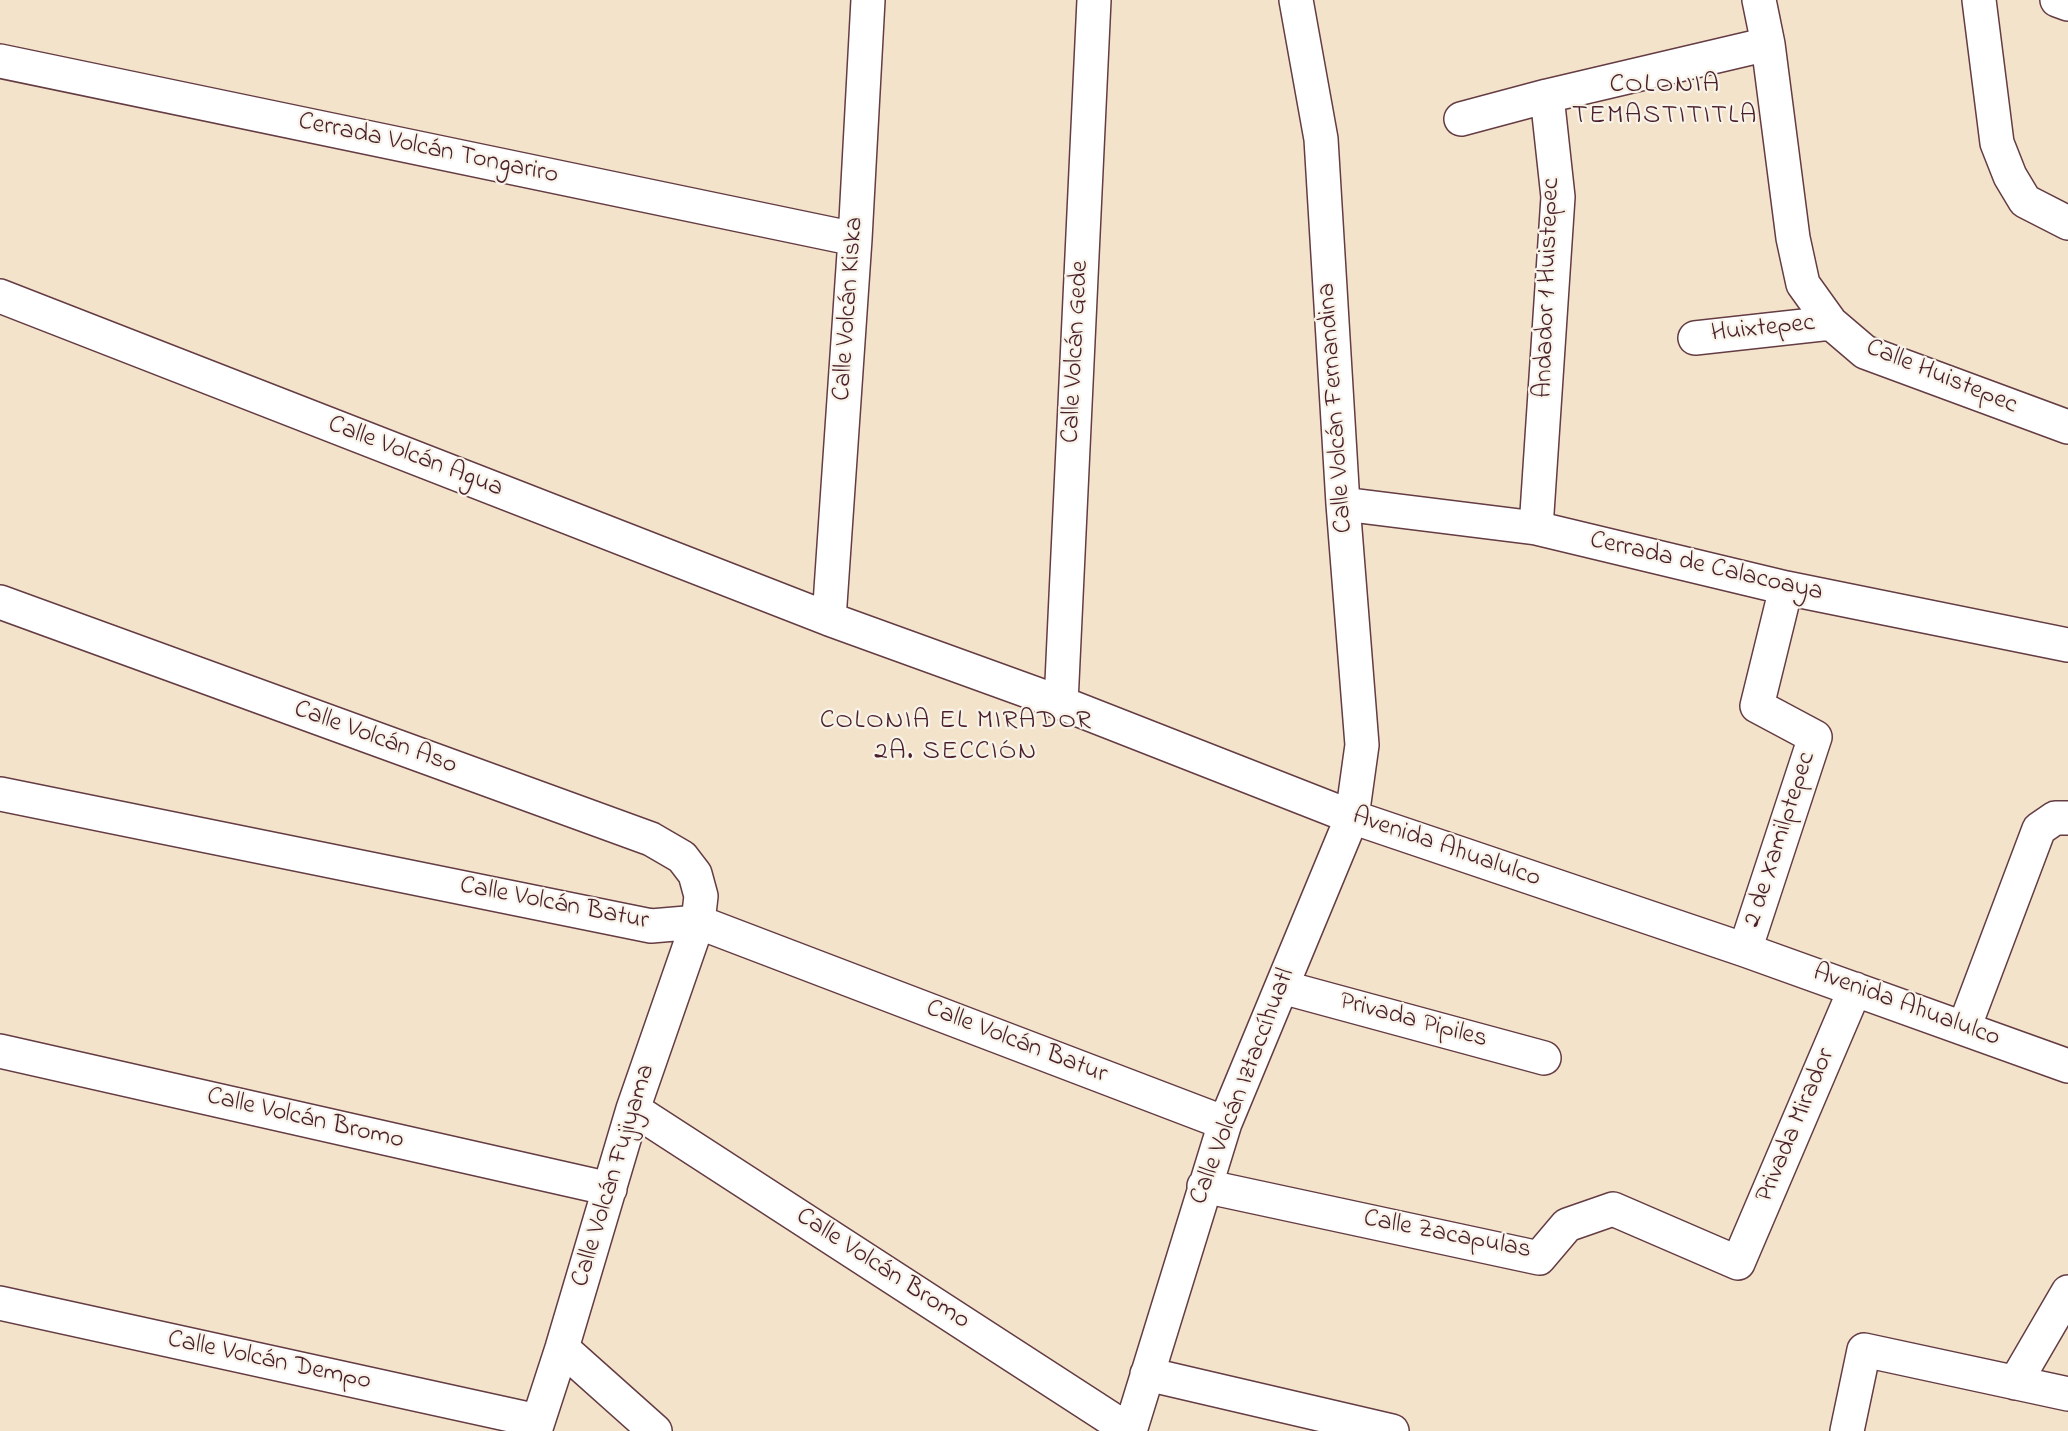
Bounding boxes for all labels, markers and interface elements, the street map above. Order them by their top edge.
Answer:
district label: COLONIA TEMASTITITLA [1572,71,1758,134]
street label: Cerrada Volcán Tongariro [295,107,561,193]
street label: Andador 1 Huistepec [1530,177,1568,399]
street label: Calle Volcán Kiska [828,216,872,402]
street label: Calle Volcán Gede [1057,260,1097,444]
street label: Calle Volcán Fernandina [1313,282,1361,534]
street label: Huixtepec [1710,309,1816,351]
street label: Calle Huistepec [1861,333,2021,423]
street label: Calle Volcán Agua [323,410,507,506]
street label: Cerrada de Calacoaya [1586,526,1826,610]
street label: Calle Volcán Aso [289,695,461,783]
district label: COLONIA EL MIRADOR 2A. SECCIÓN [820,707,1092,770]
street label: 2 de Xamilptepec [1738,748,1824,932]
street label: Avenida Ahualulco [1348,802,1544,896]
street label: Calle Volcán Batur [457,871,651,939]
street label: Avenida Ahualulco [1808,959,2004,1055]
street label: Calle Volcán Iztaccíhuatl [1185,965,1303,1209]
street label: Privada Pipiles [1336,987,1490,1057]
street label: Calle Volcán Batur [921,994,1111,1092]
street label: Privada Mirador [1751,1044,1843,1208]
street label: Calle Volcán Fujiyama [566,1061,664,1291]
street label: Calle Volcán Bromo [203,1082,407,1158]
street label: Calle Volcán Bromo [789,1202,975,1338]
street label: Calle Zacapulas [1361,1204,1533,1268]
street label: Calle Volcán Dempo [164,1325,374,1399]

